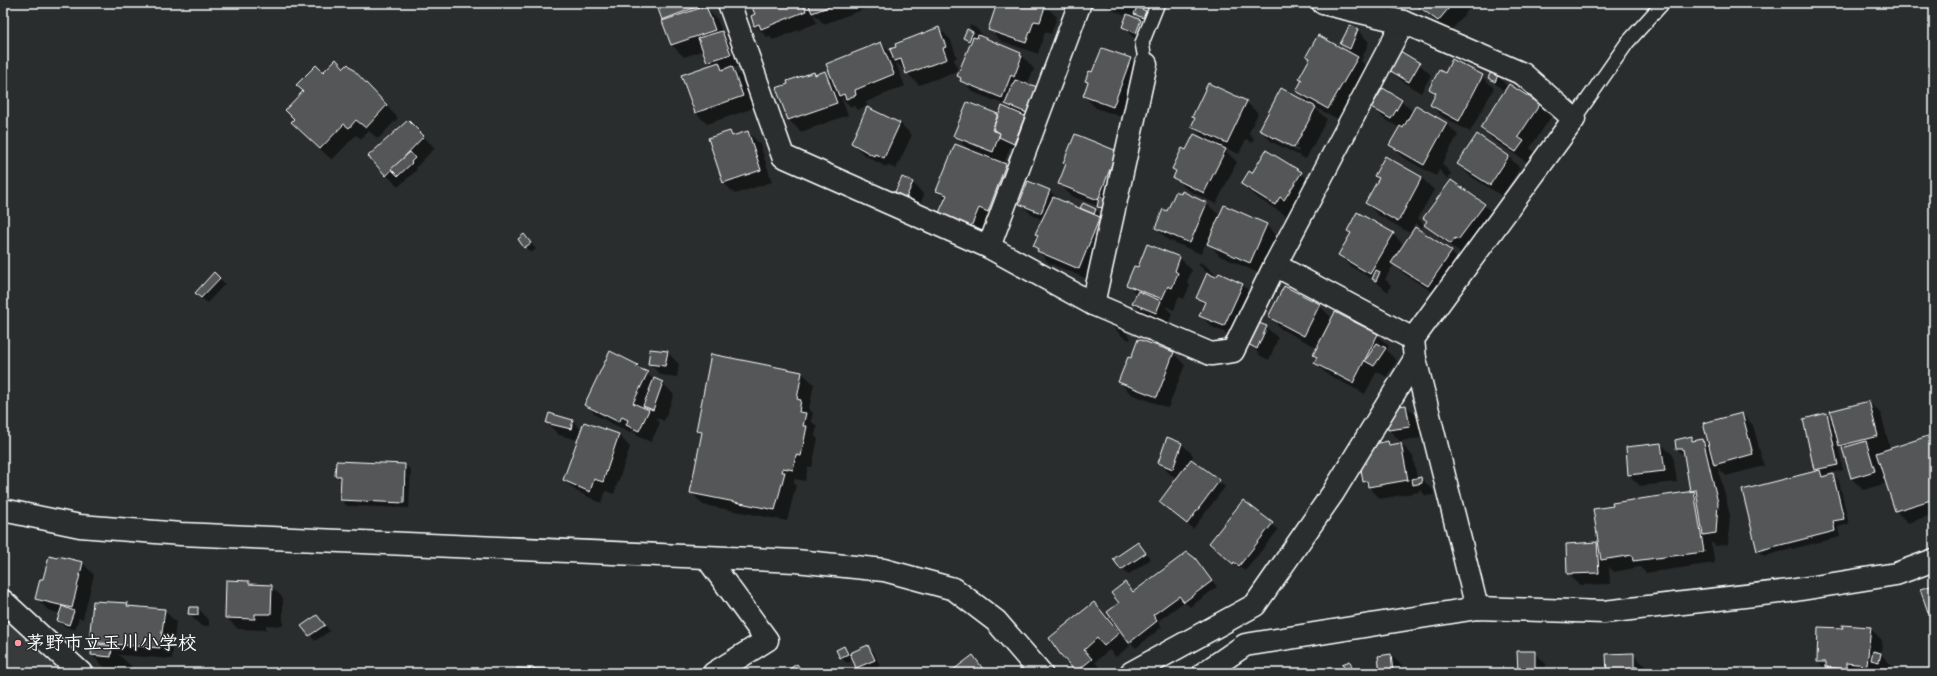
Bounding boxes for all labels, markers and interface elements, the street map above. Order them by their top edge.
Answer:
place label: 茅野市立玉川小学校 [26,631,197,655]
marker: 茅野市立玉川小学校 [13,638,23,648]

